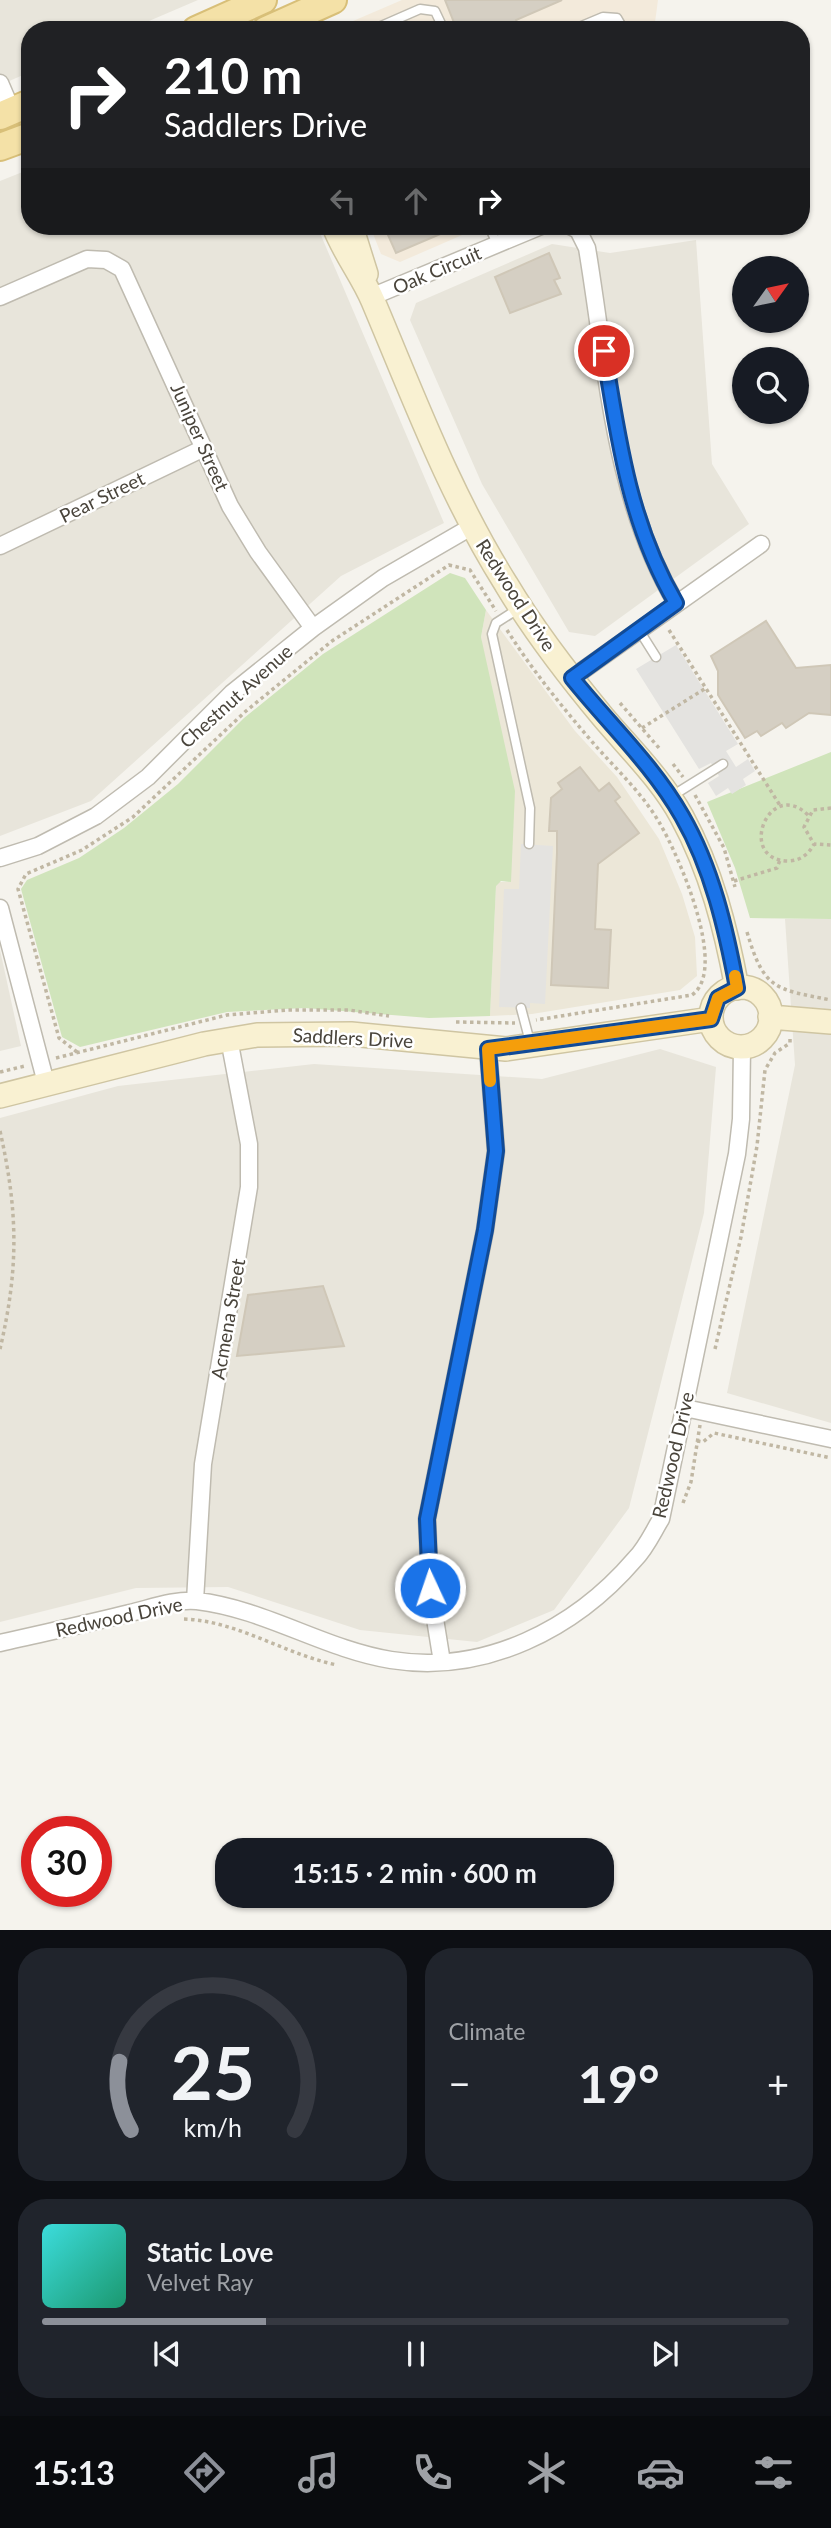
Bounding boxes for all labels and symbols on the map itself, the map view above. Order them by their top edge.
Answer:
street label: Oak Circuit [389,241,485,298]
north arrow [732,256,808,332]
pin [574,321,634,381]
street label: Juniper Street [166,379,235,494]
street label: Pear Street [55,466,148,527]
street label: Redwood Drive [472,534,561,655]
street label: Chestnut Avenue [175,639,297,752]
street label: Saddlers Drive [292,1023,414,1052]
street label: Acmena Street [206,1257,249,1381]
street label: Redwood Drive [647,1389,698,1520]
position arrow [393,1551,467,1625]
street label: Redwood Drive [53,1592,184,1641]
speed limit sign: 30 [21,1816,112,1907]

